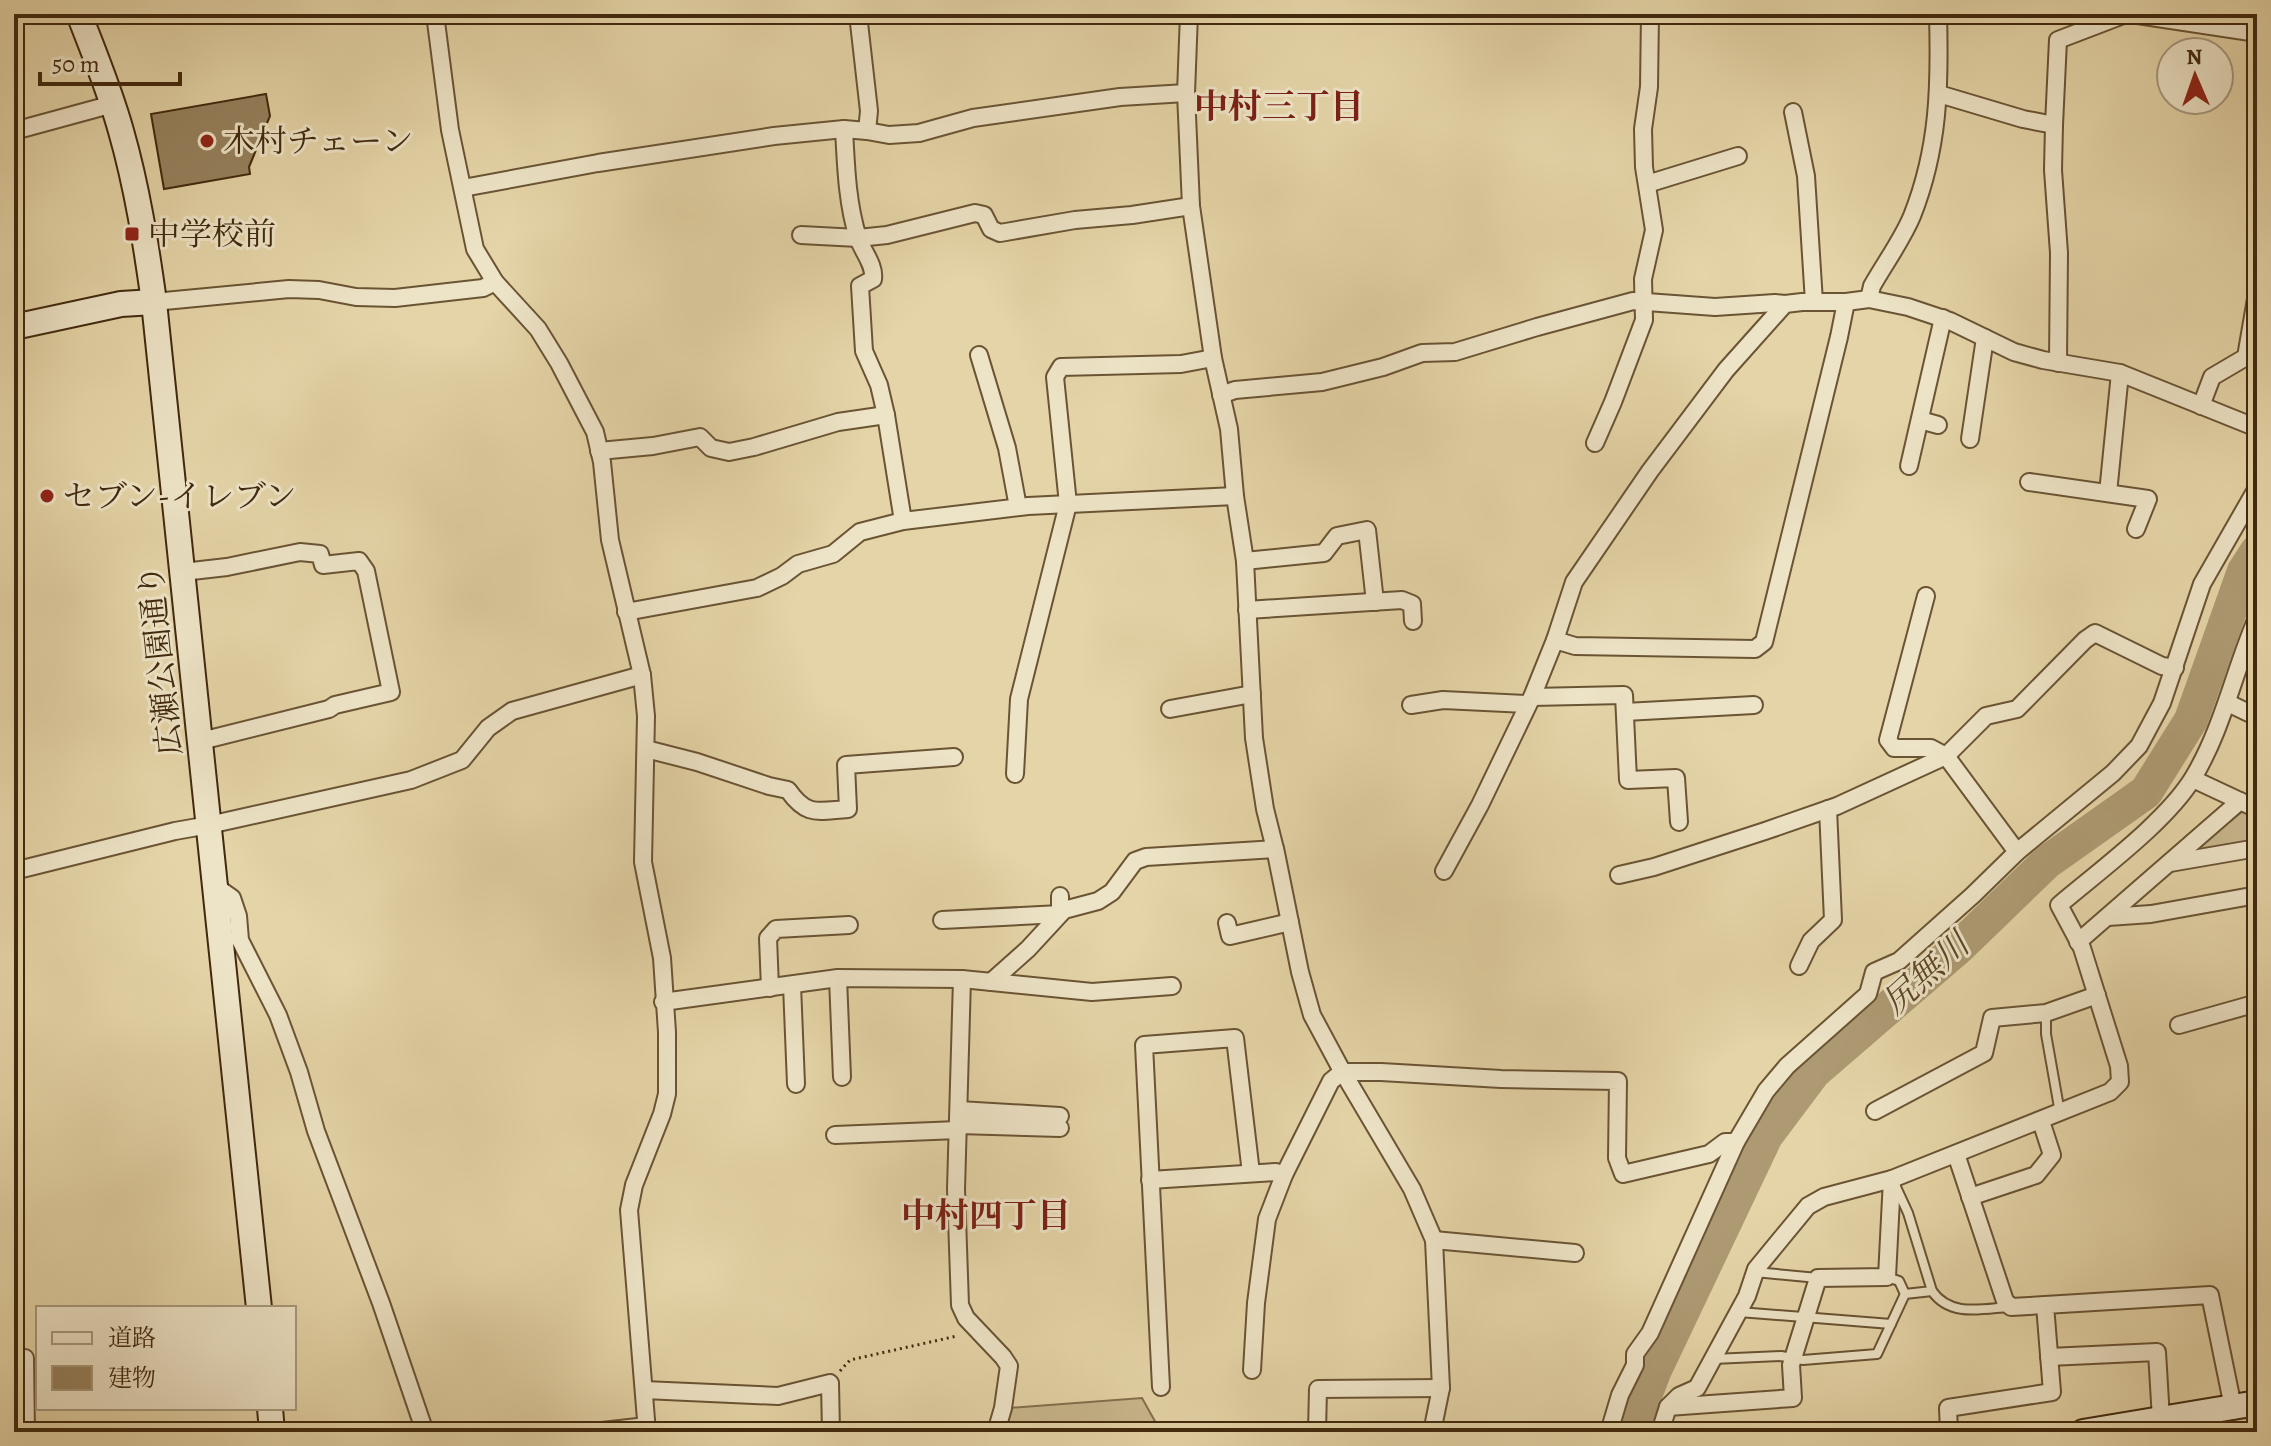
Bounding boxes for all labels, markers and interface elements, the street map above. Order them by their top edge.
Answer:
scale bar [40,36,180,86]
north arrow [2155,36,2235,116]
text: N [2186,42,2203,72]
text: 50 m [52,48,100,80]
district label: 中村三丁目 [1194,83,1364,130]
place label: 木村チェーン [223,119,413,163]
marker: 木村チェーン [198,132,216,150]
place label: 中学校前 [148,212,276,256]
marker: 中学校前 [123,225,141,243]
place label: セブン-イレブン [63,474,297,518]
marker: セブン-イレブン [38,487,56,505]
street label: 広瀬公園通り [128,562,192,758]
water label: 尻無川 [1872,919,1982,1025]
district label: 中村四丁目 [901,1192,1071,1239]
legend [36,1306,296,1410]
text: 道路 [108,1322,156,1354]
text: 建物 [108,1362,156,1394]

